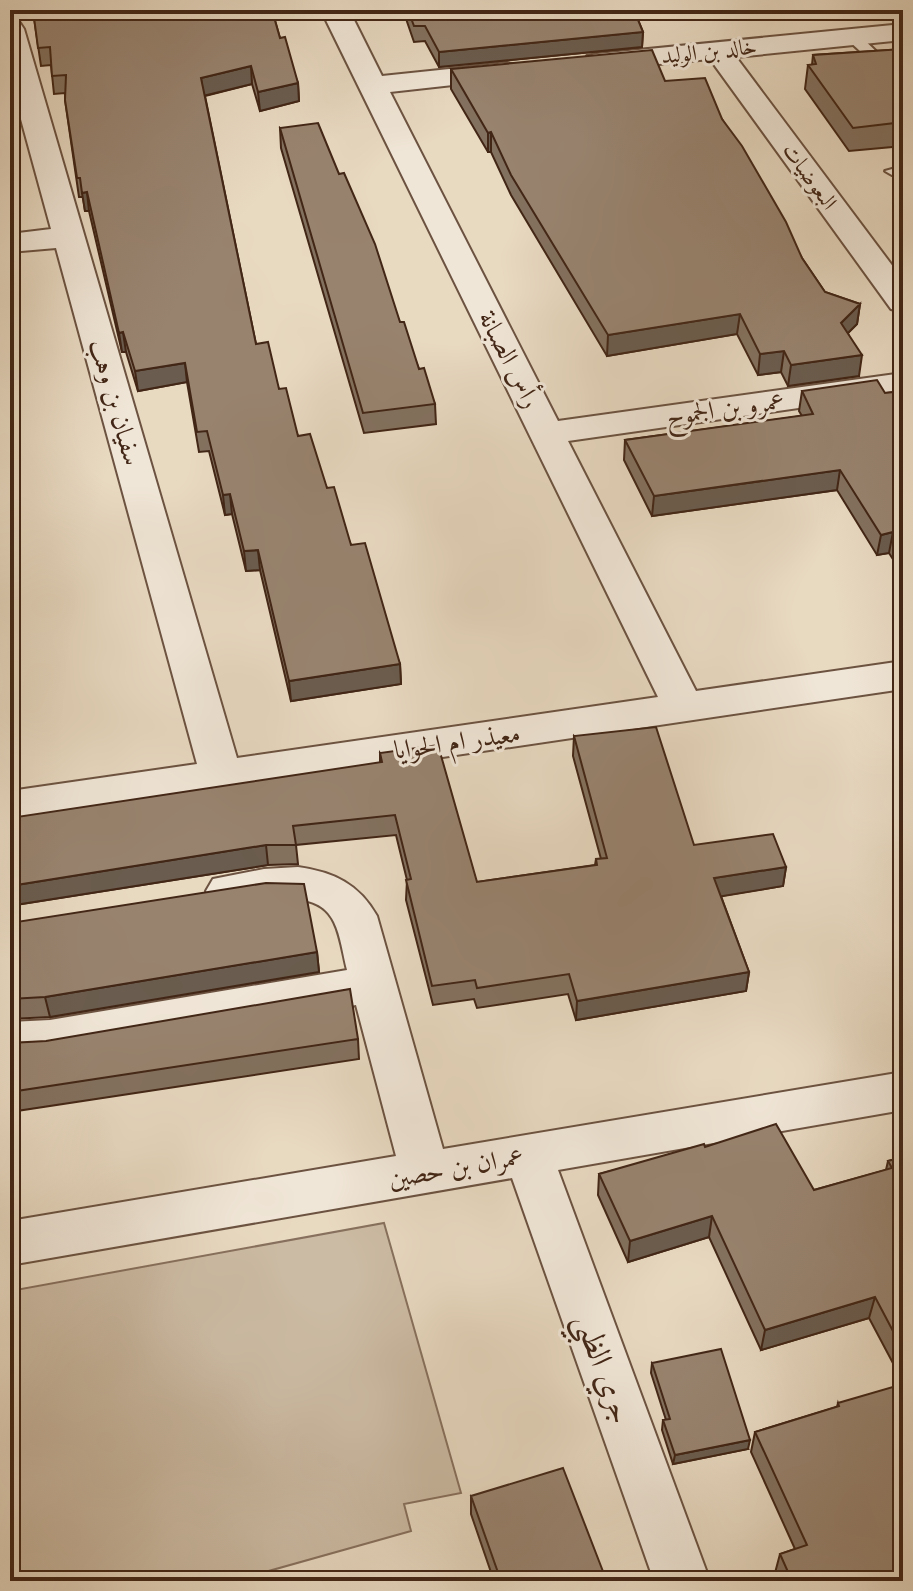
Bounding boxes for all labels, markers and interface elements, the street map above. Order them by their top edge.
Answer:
street label: خالد بن الوليد [660,33,758,69]
street label: البعوضيات [777,137,843,215]
street label: رأس الصبانة [472,304,549,413]
street label: سفيان بن وهب [82,335,149,469]
street label: عمرو بن الجموح [664,384,788,440]
street label: معيذر ام الحوايا [392,716,523,773]
street label: عمران بن حصين [386,1139,526,1196]
street label: جري الظبي [557,1308,643,1432]

